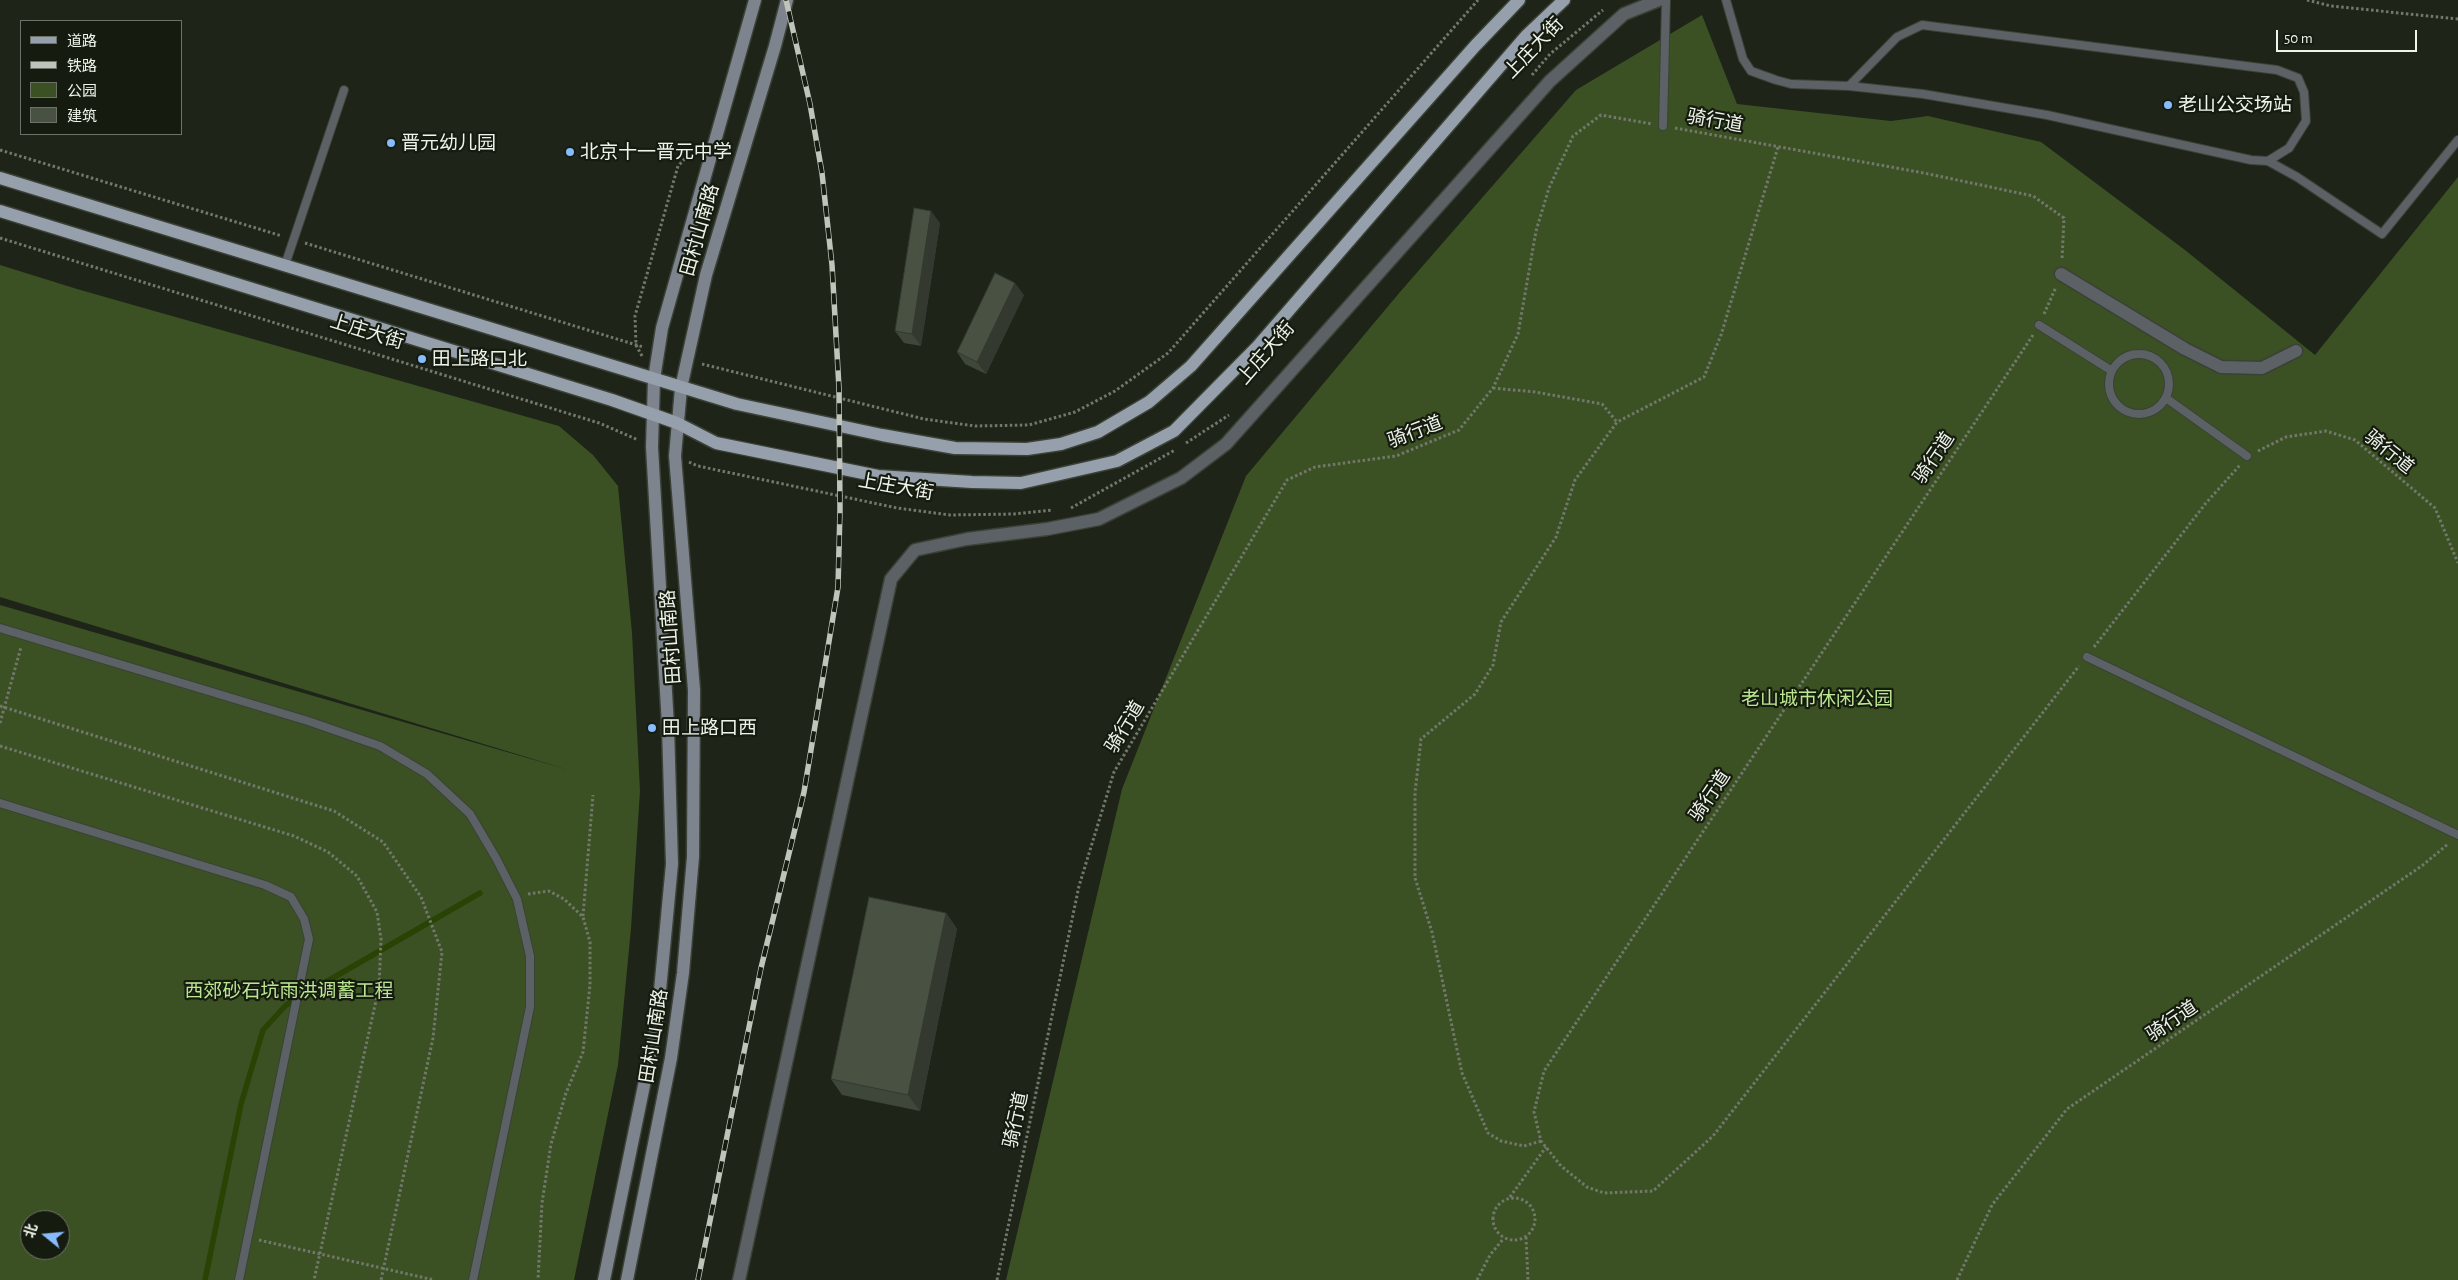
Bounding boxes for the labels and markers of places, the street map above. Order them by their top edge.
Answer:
place label: 老山公交场站 [2178,94,2292,116]
marker: 老山公交场站 [2162,99,2174,111]
place label: 晋元幼儿园 [401,132,496,154]
marker: 晋元幼儿园 [385,137,397,149]
place label: 北京十一晋元中学 [580,141,732,163]
marker: 北京十一晋元中学 [564,146,576,158]
place label: 田上路口北 [432,348,527,370]
marker: 田上路口北 [416,353,428,365]
place label: 田上路口西 [662,717,757,739]
marker: 田上路口西 [646,722,658,734]

